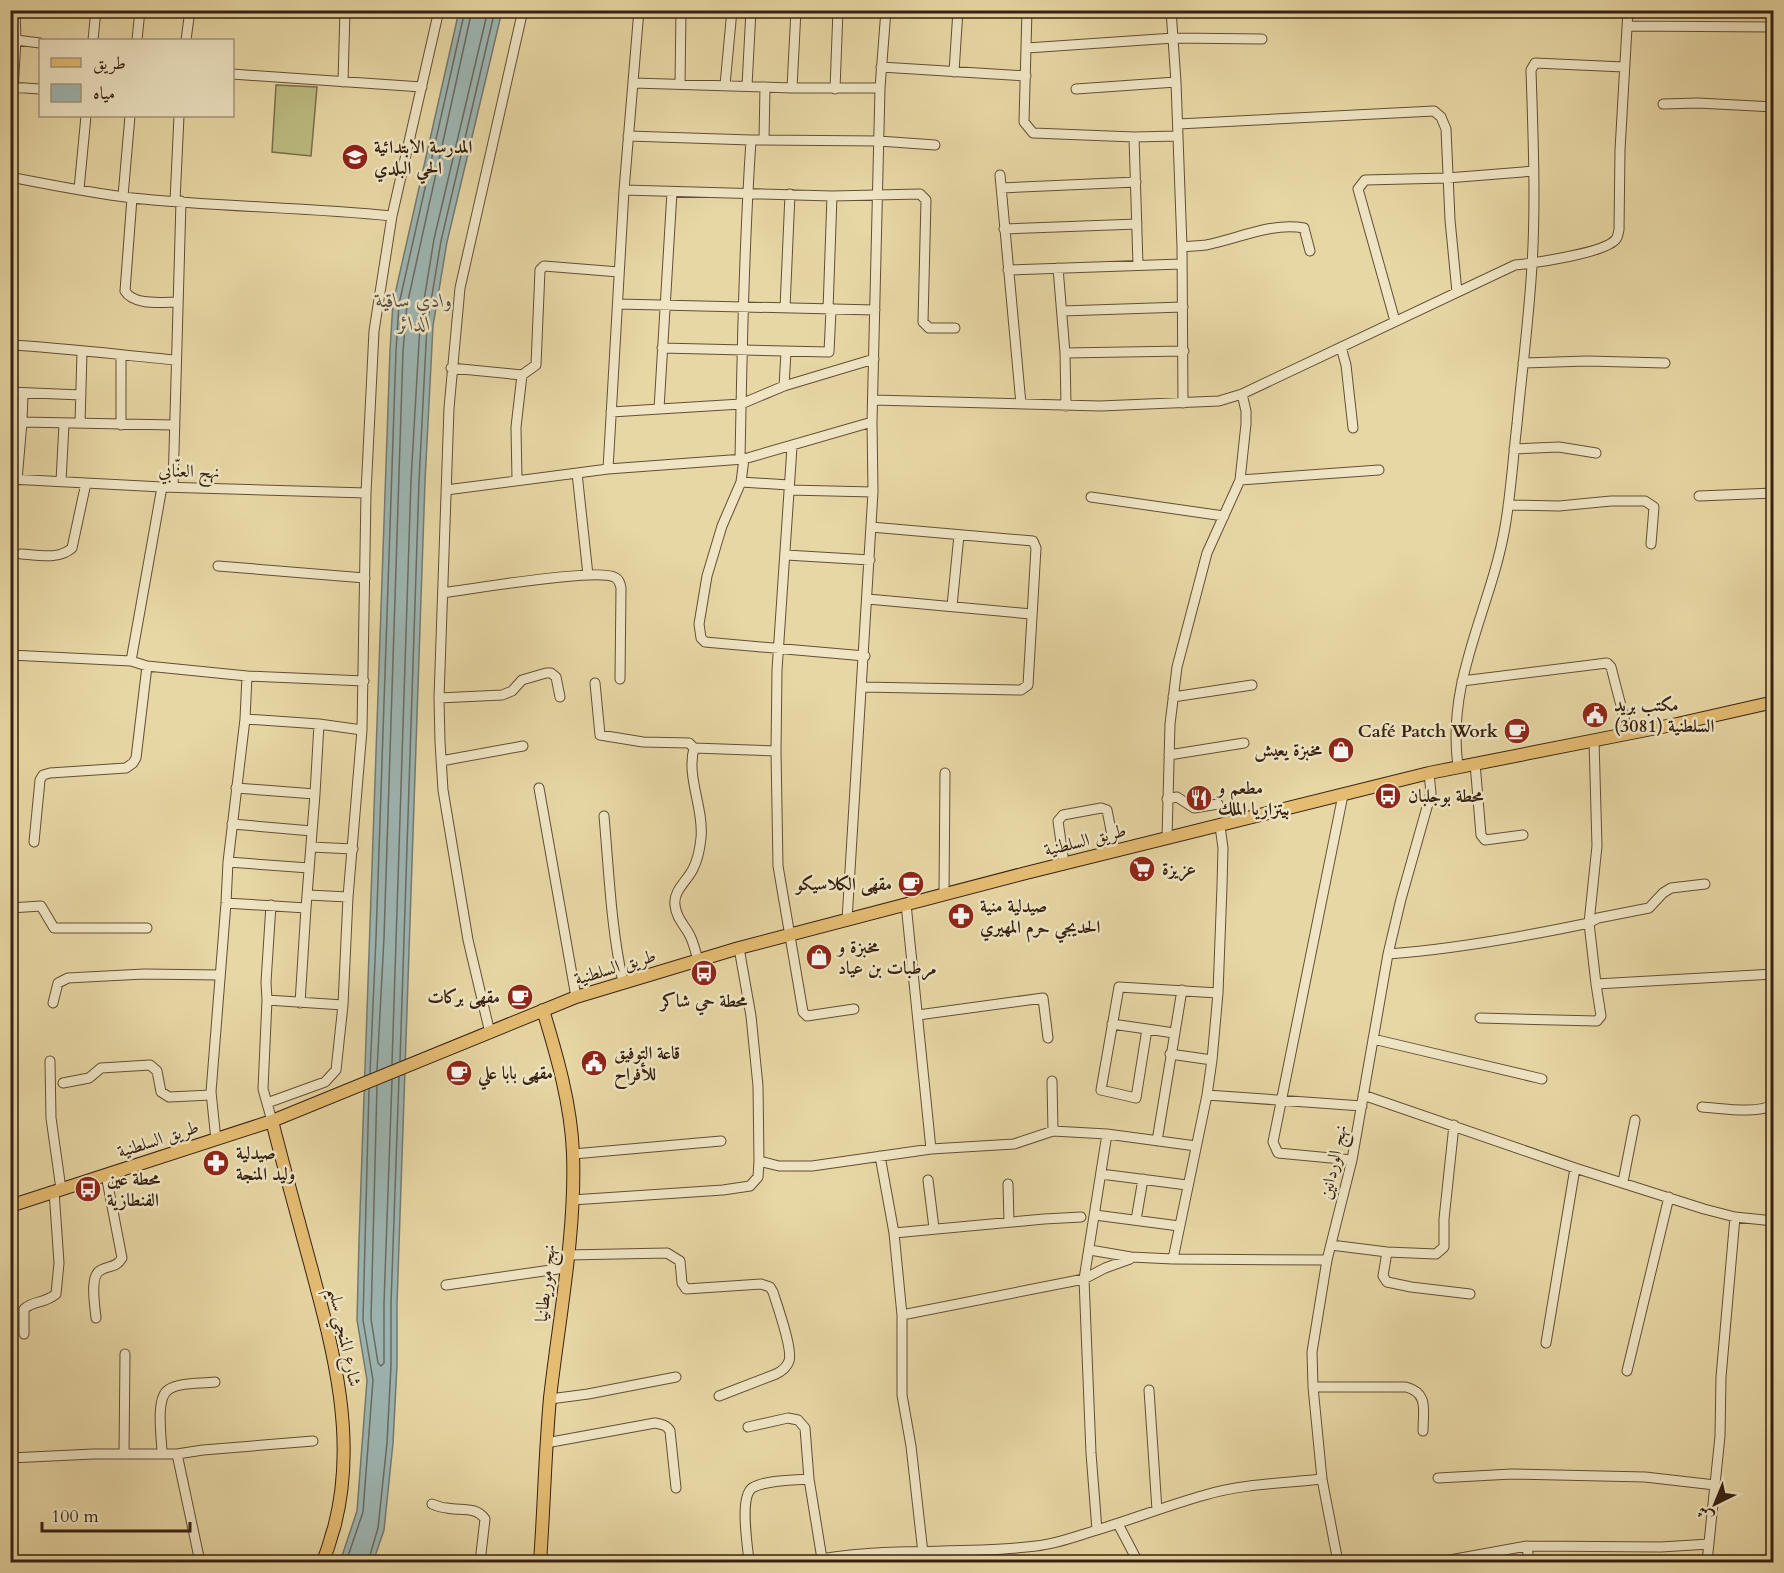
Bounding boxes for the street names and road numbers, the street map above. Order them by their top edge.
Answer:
street label: نهج العنّابي [158,458,220,488]
street label: طريق السلطنية [1041,818,1129,863]
street label: طريق السلطنية [571,943,659,992]
street label: طريق السلطنية [114,1115,202,1164]
street label: نهج الوردانين [1313,1123,1356,1202]
street label: نهج موريطانيا [529,1243,565,1323]
street label: شارع المنجي سليم [317,1285,367,1390]

